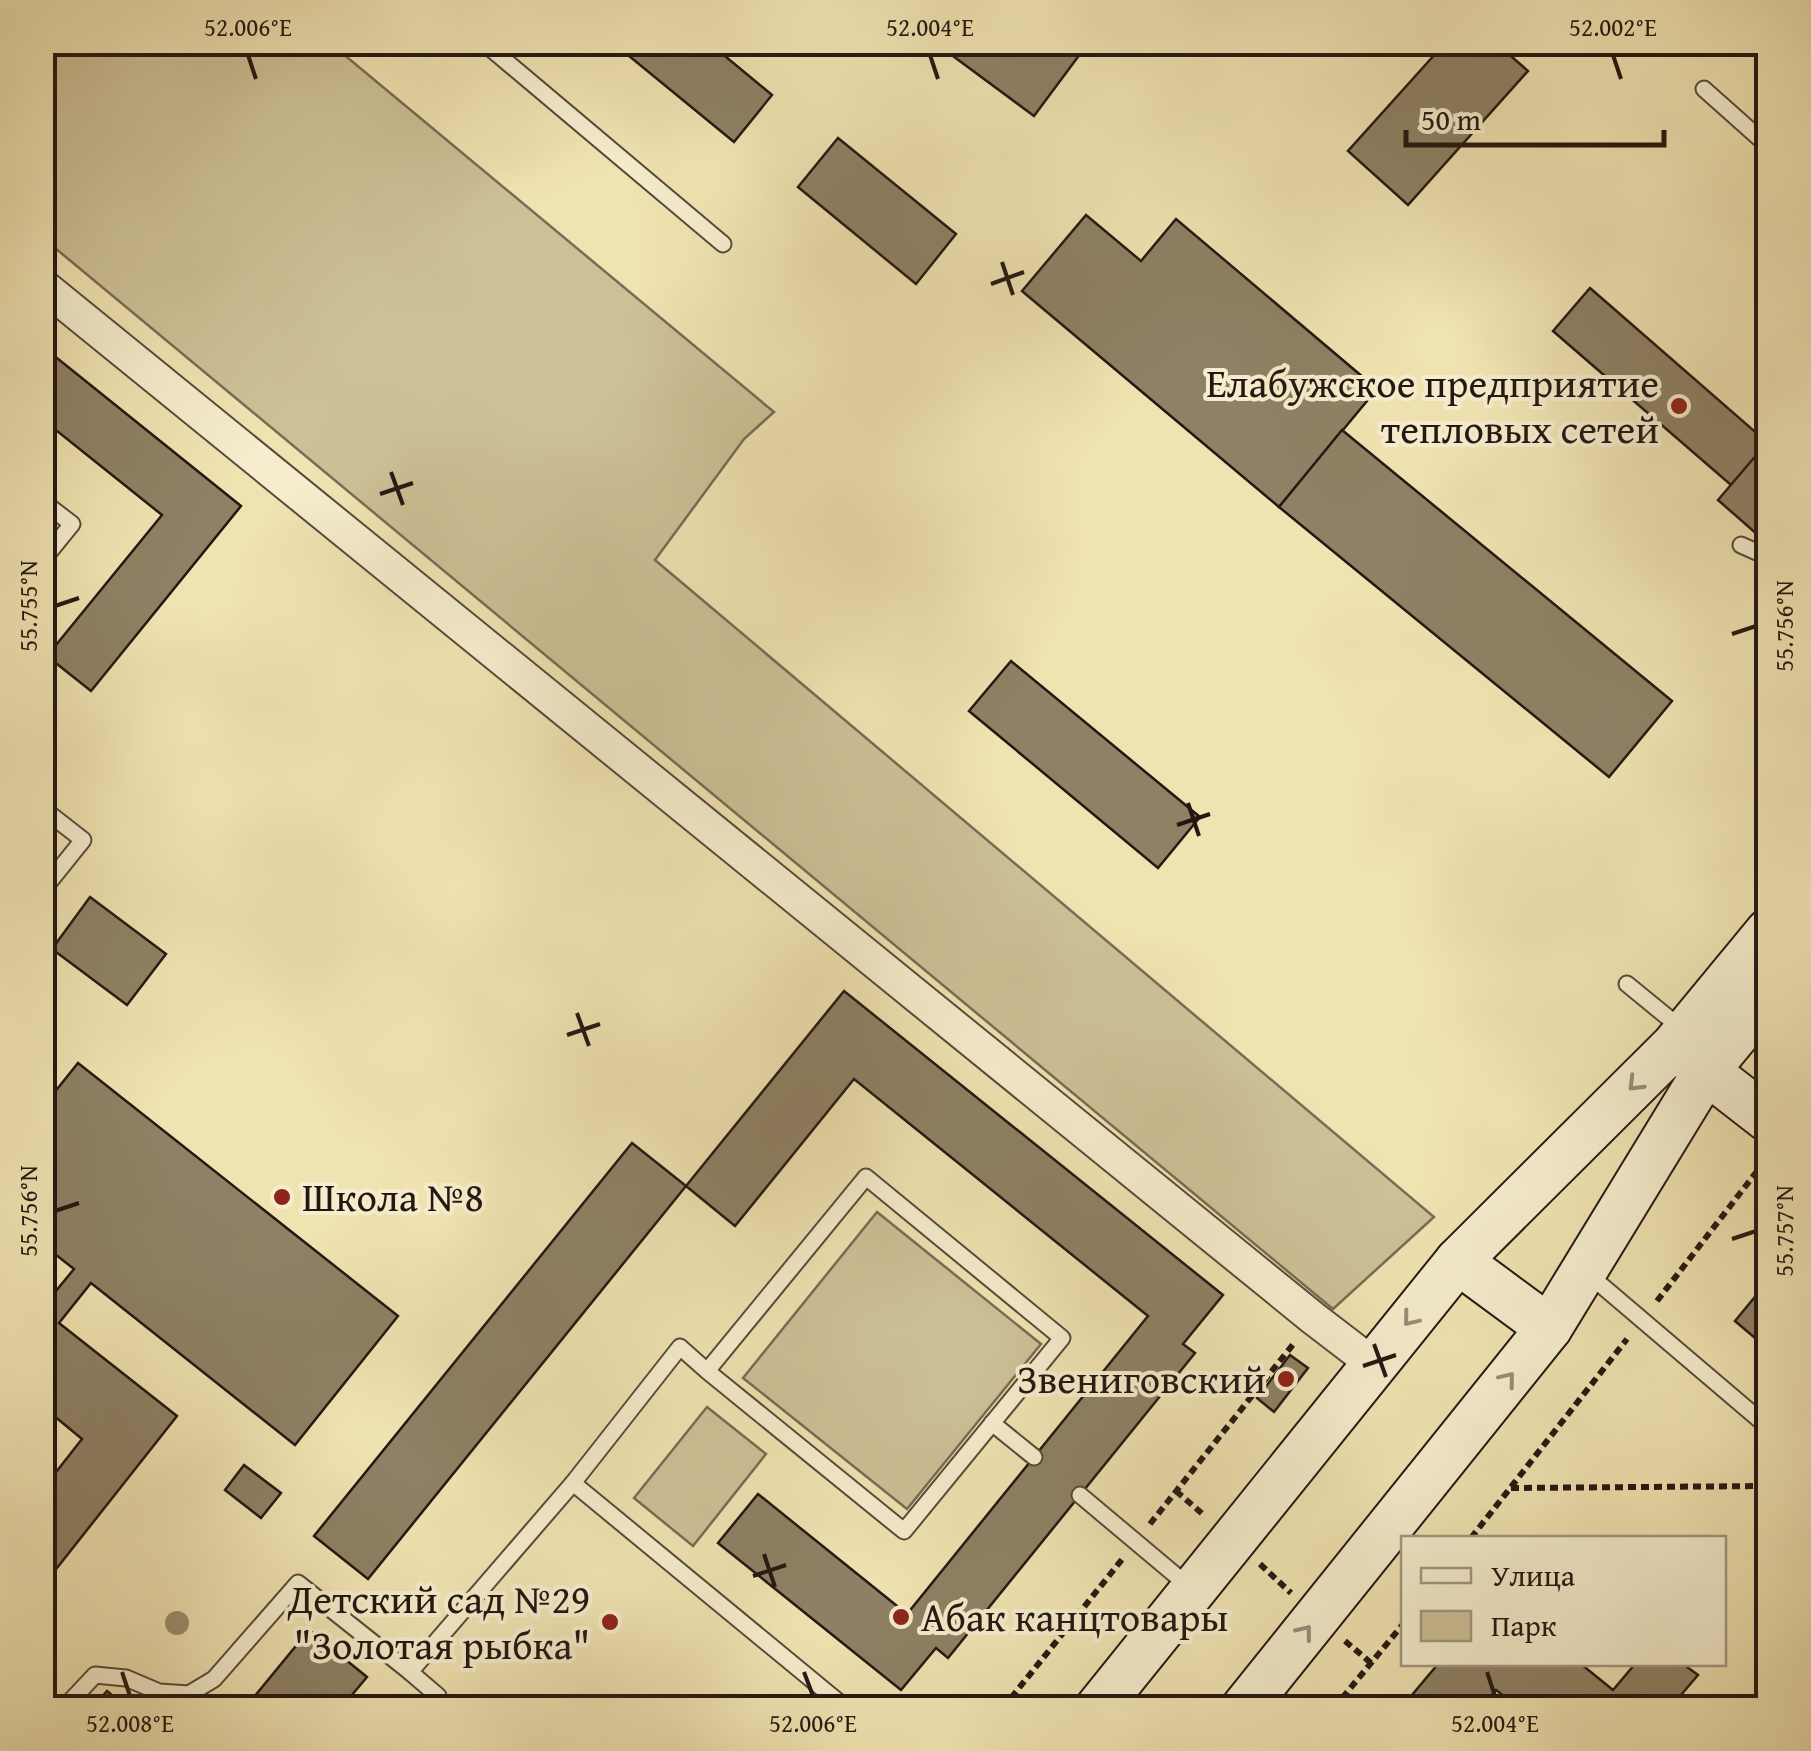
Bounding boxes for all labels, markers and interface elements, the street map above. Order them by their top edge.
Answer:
text: 52.006°E [204,9,292,45]
text: 52.004°E [886,9,974,45]
text: 52.002°E [1569,9,1657,45]
scale bar [1406,85,1664,147]
text: 50 m [1421,97,1481,141]
place label: Елабужское предприятие тепловых сетей [1206,353,1659,458]
marker: Елабужское предприятие тепловых сетей [1668,395,1690,417]
text: 55.755°N [10,560,46,652]
text: 55.756°N [1766,580,1802,672]
one-way arrow [1629,1073,1647,1091]
text: 55.756°N [10,1165,46,1257]
place label: Школа №8 [302,1167,484,1226]
text: 55.757°N [1766,1185,1802,1277]
marker: Школа №8 [271,1186,293,1208]
one-way arrow [1404,1307,1422,1325]
place label: Звениговский [1017,1349,1266,1408]
marker: Звениговский [1275,1368,1297,1390]
one-way arrow [1496,1372,1514,1390]
legend [1401,1536,1726,1666]
text: Улица [1491,1553,1576,1597]
place label: Детский сад №29 "Золотая рыбка" [287,1569,590,1674]
place label: Абак канцтовары [921,1587,1228,1646]
text: Парк [1491,1603,1557,1647]
marker: Абак канцтовары [890,1606,912,1628]
marker: Детский сад №29 "Золотая рыбка" [599,1611,621,1633]
one-way arrow [1293,1625,1310,1643]
text: 52.008°E [86,1705,174,1741]
text: 52.006°E [769,1705,857,1741]
text: 52.004°E [1451,1705,1539,1741]

